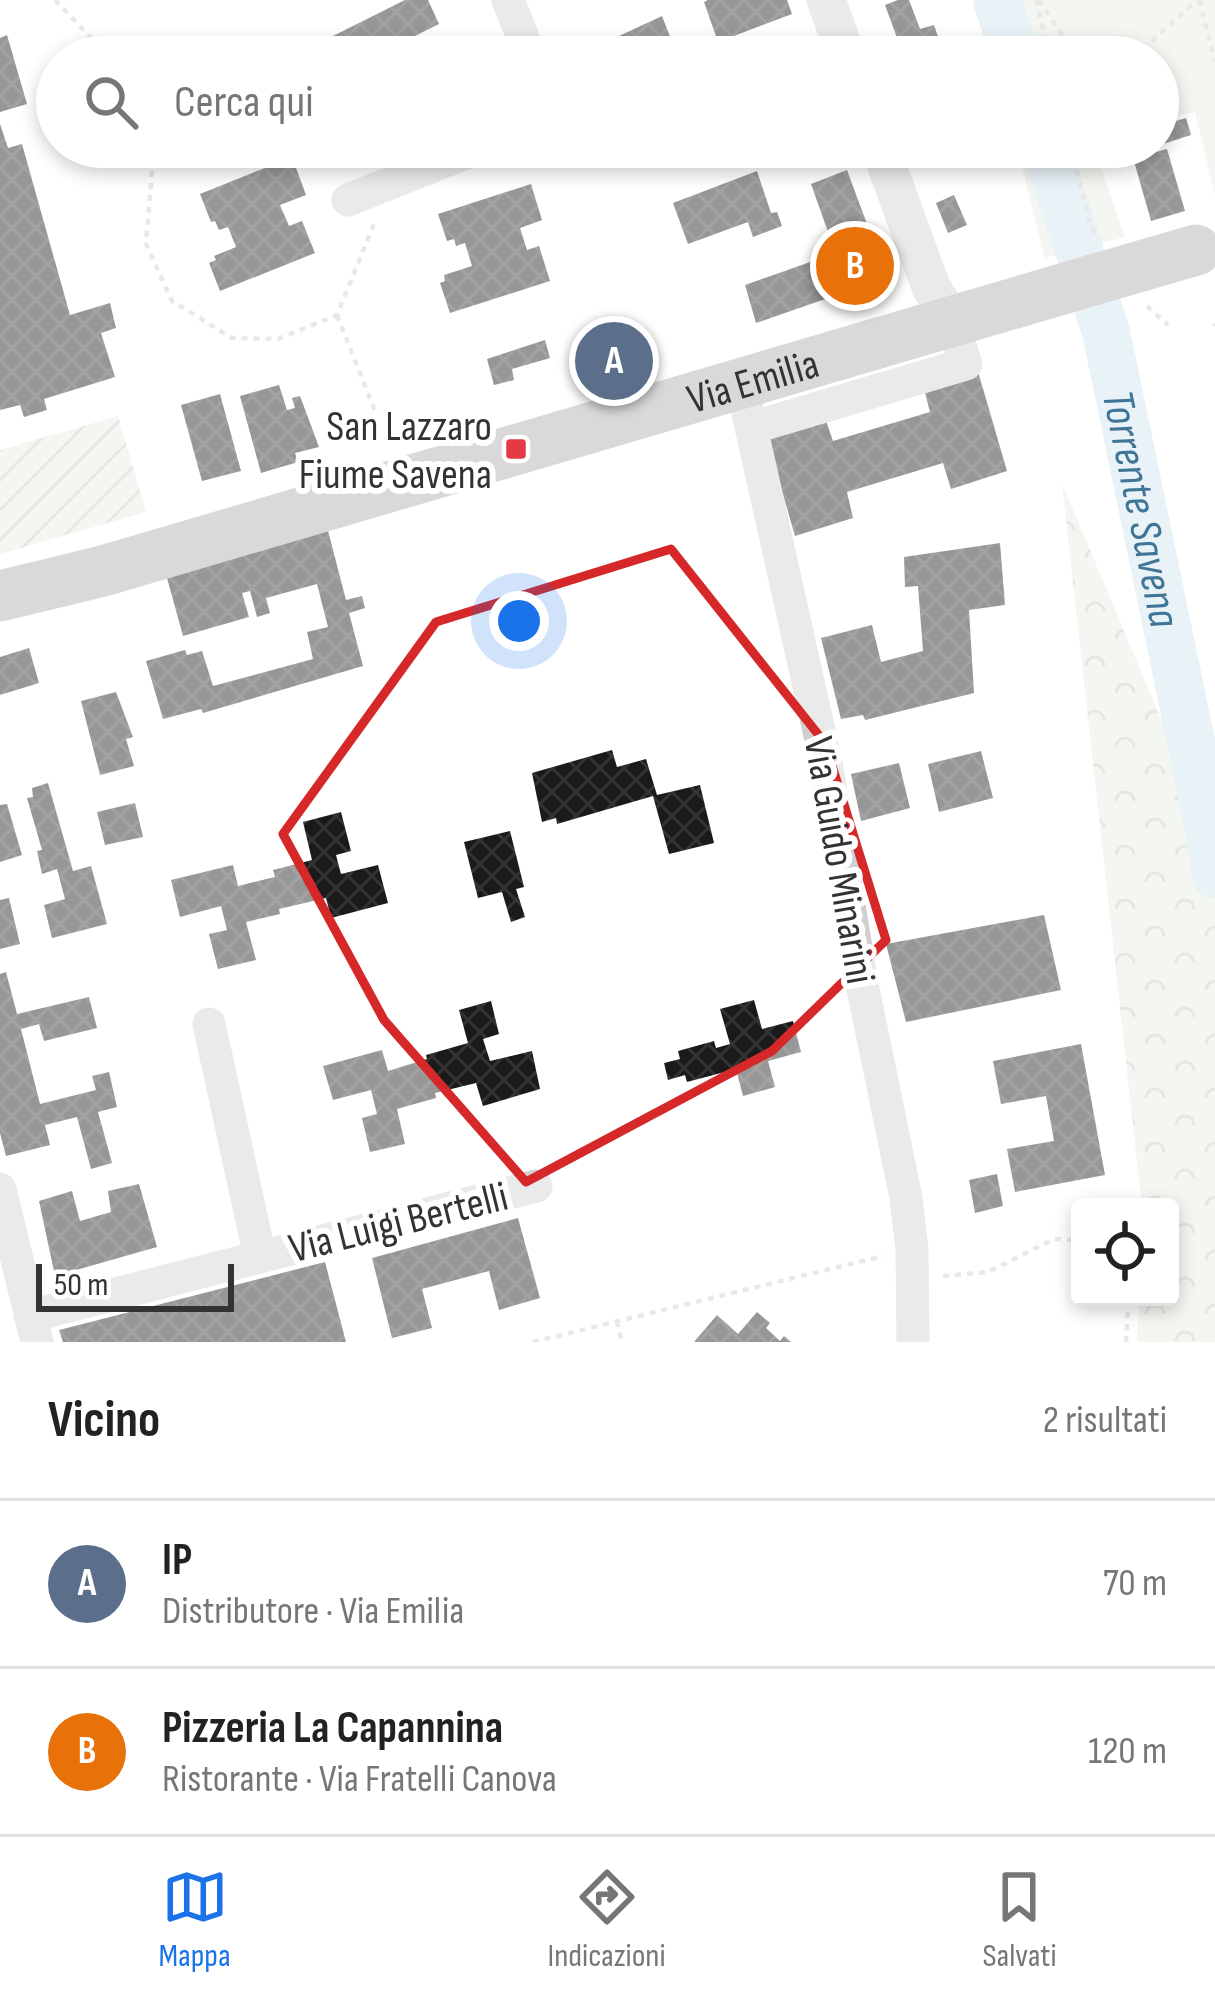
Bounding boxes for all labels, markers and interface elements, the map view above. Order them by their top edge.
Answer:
search box [36,36,1179,168]
icon: search [78,69,144,135]
text: Cerca qui [174,75,314,130]
pin: B [816,221,894,311]
pin: A [575,316,653,406]
street label: Via Emilia [682,339,825,426]
water label: Torrente Savena [1089,386,1192,632]
place label: San Lazzaro Fiume Savena [299,402,492,501]
marker: San Lazzaro Fiume Savena [503,436,529,462]
your location [489,591,549,651]
street label: Via Guido Minarini [792,733,885,988]
street label: Via Luigi Bertelli [284,1172,513,1275]
map controls [1071,1198,1179,1306]
button: locate [1071,1198,1179,1306]
scale bar [36,1258,234,1311]
text: 50 m [54,1265,108,1305]
text: Vicino [48,1390,160,1451]
text: 2 risultati [1043,1397,1167,1444]
text: IP [162,1533,192,1588]
text: A [78,1560,96,1607]
text: 70 m [1103,1560,1167,1607]
text: Distributore · Via Emilia [162,1588,464,1635]
text: Pizzeria La Capannina [162,1701,503,1756]
text: B [78,1728,96,1775]
text: 120 m [1088,1728,1167,1775]
text: Ristorante · Via Fratelli Canova [162,1756,557,1803]
tab: Mappa [158,1864,231,1976]
tab: Indicazioni [548,1864,666,1976]
tab: Salvati [982,1864,1057,1976]

